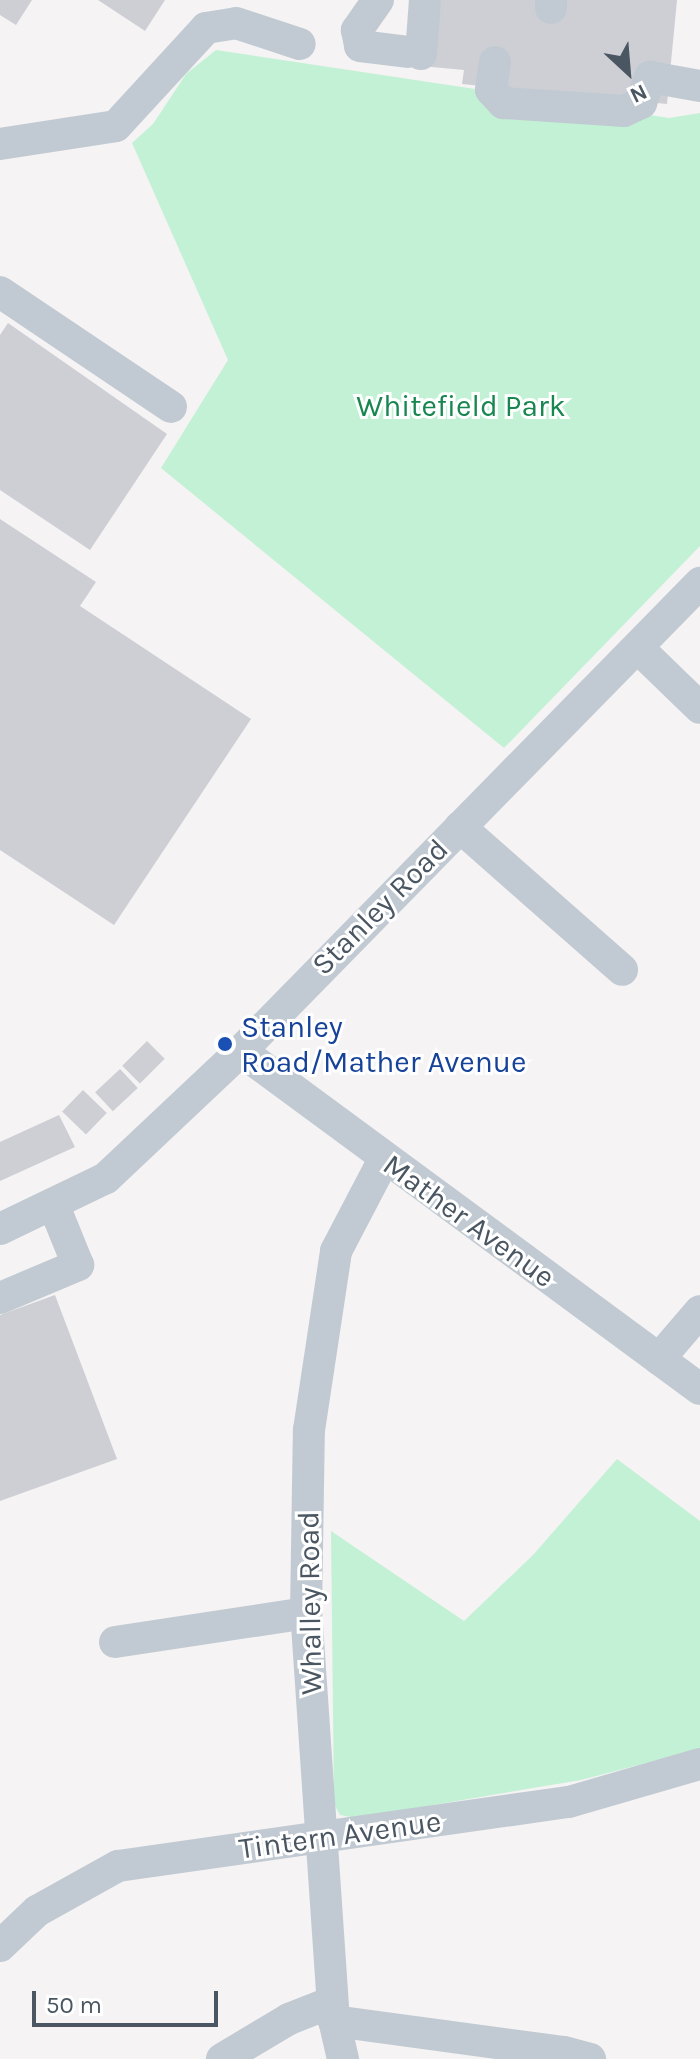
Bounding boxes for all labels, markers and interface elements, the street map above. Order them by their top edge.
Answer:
north arrow [588,32,668,112]
text: N [626,78,651,109]
park label: Whitefield Park [356,388,566,424]
street label: Stanley Road [304,831,456,983]
place label: Stanley Road/Mather Avenue [241,1009,526,1080]
marker: Stanley Road/Mather Avenue [216,1035,234,1053]
street label: Mather Avenue [376,1147,562,1295]
street label: Whalley Road [290,1511,330,1695]
street label: Tintern Avenue [237,1803,443,1867]
scale bar [36,1975,222,2025]
text: 50 m [46,1991,102,2019]

